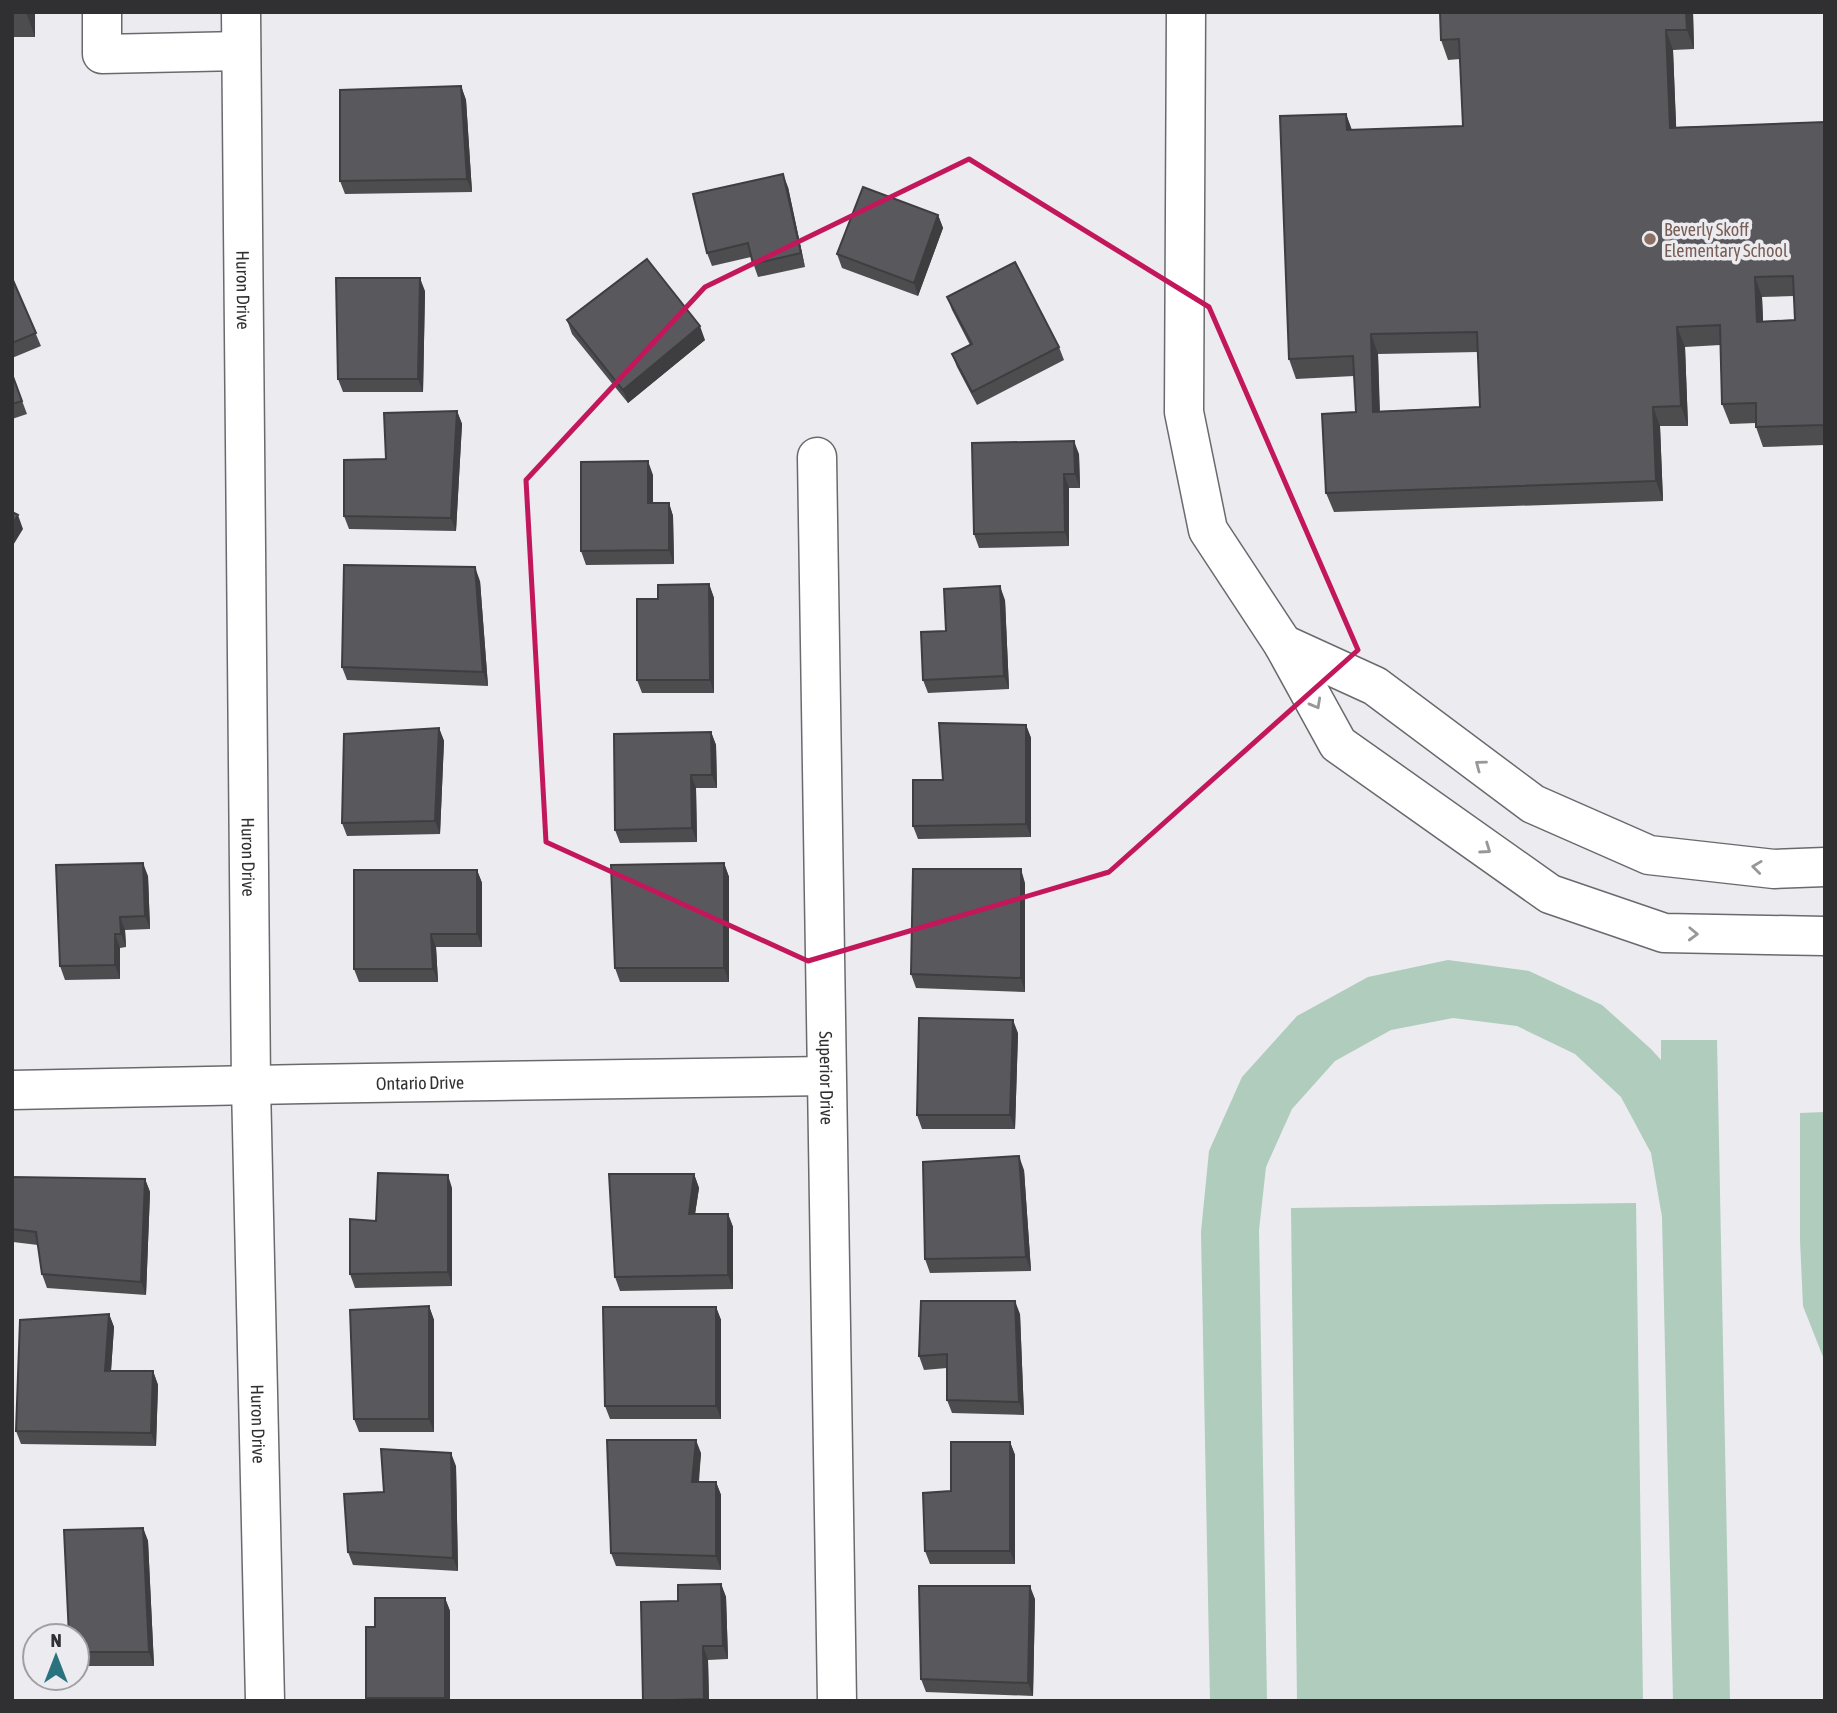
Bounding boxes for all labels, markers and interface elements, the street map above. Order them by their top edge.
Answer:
place label: Beverly Skoff Elementary School [1664,219,1788,261]
marker: Beverly Skoff Elementary School [1642,231,1658,247]
street label: Huron Drive [233,250,254,330]
one-way arrow [1308,697,1321,709]
one-way arrow [1475,760,1488,773]
street label: Huron Drive [238,817,260,897]
one-way arrow [1478,841,1491,853]
one-way arrow [1751,860,1762,875]
one-way arrow [1688,926,1699,941]
street label: Superior Drive [816,1031,838,1125]
street label: Ontario Drive [376,1071,464,1093]
street label: Huron Drive [247,1384,270,1464]
north arrow [21,1622,91,1692]
text: N [50,1629,62,1651]

